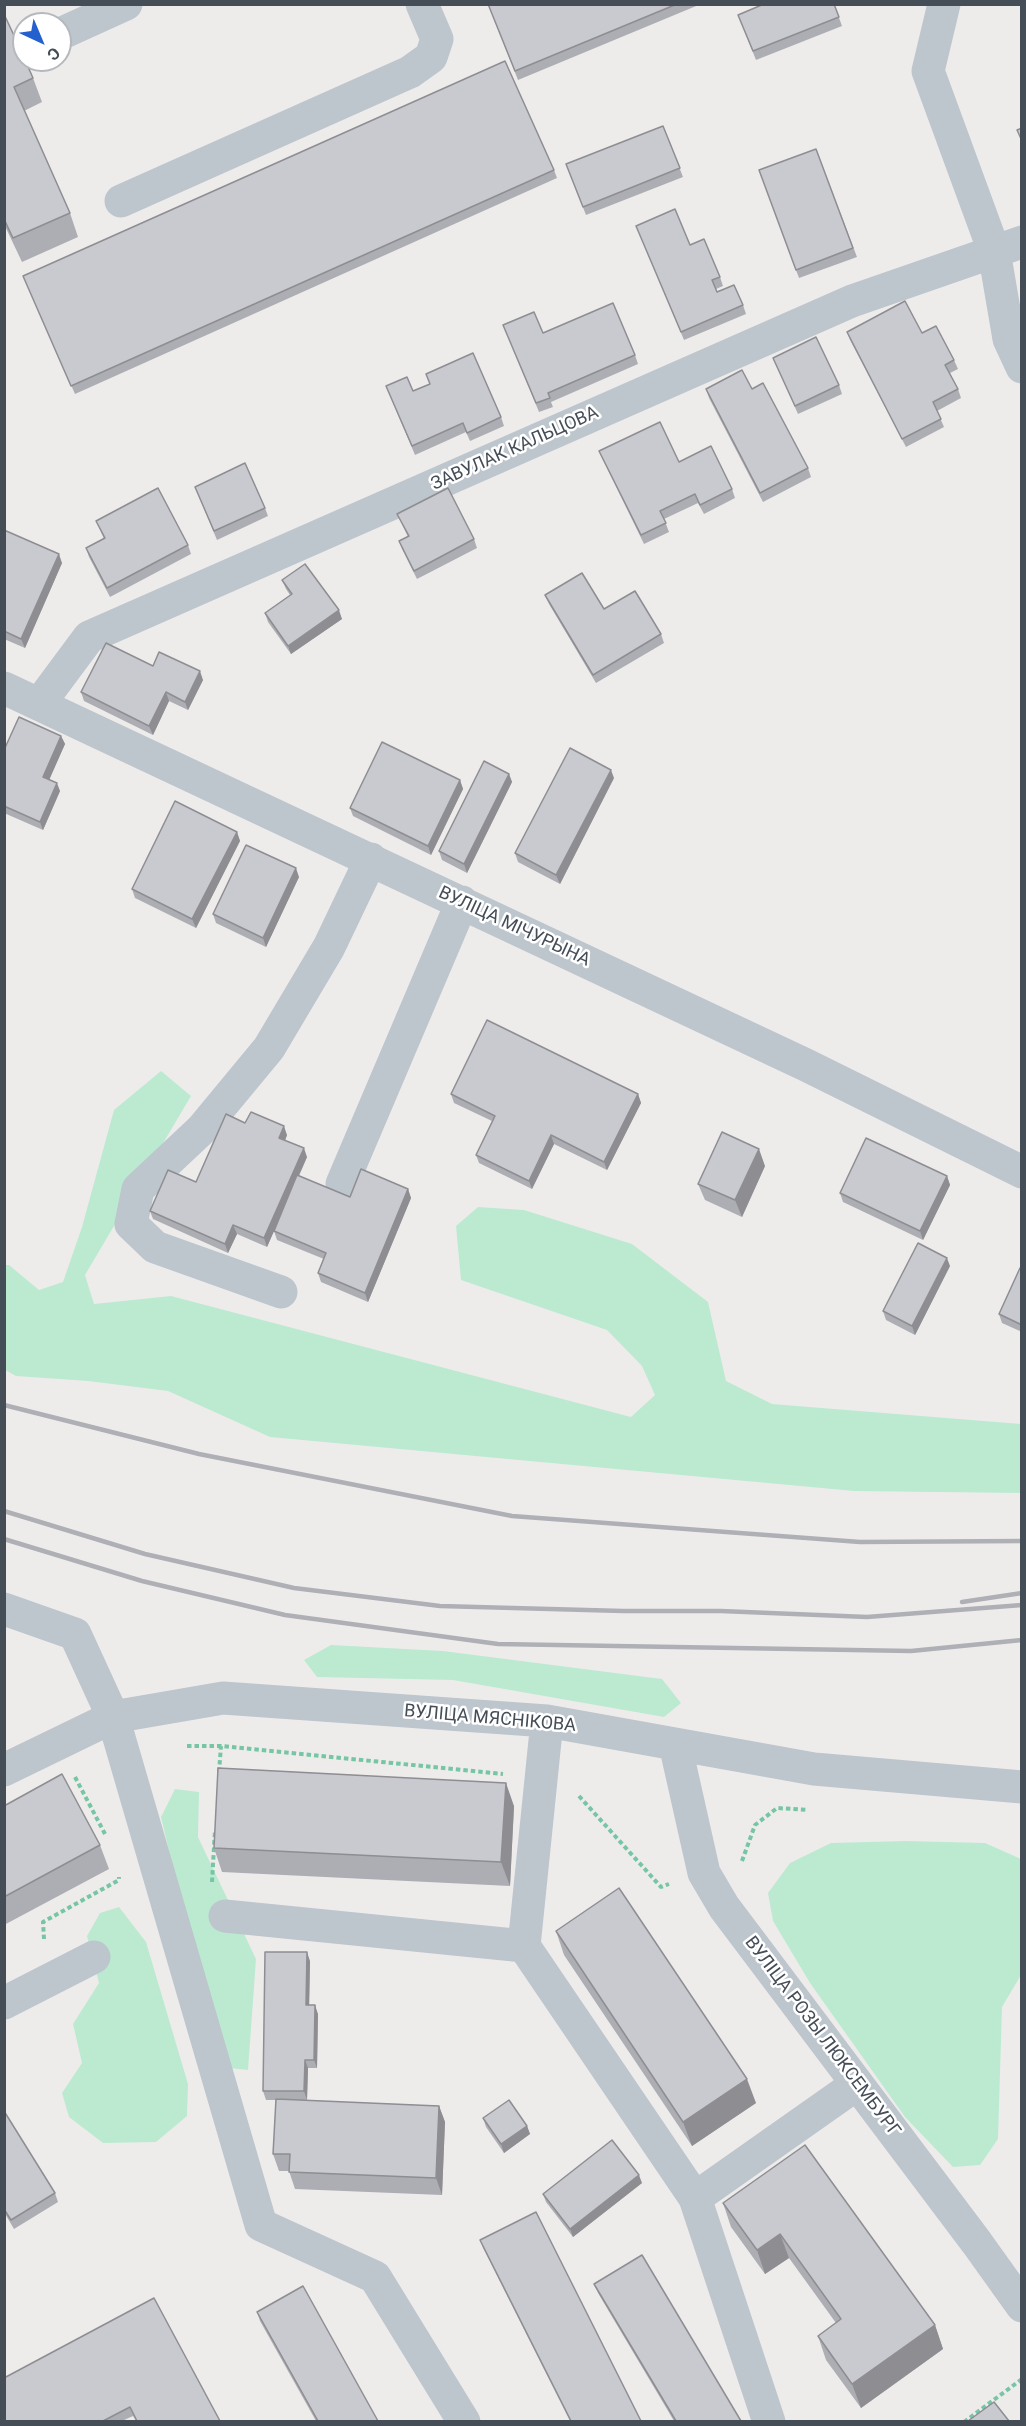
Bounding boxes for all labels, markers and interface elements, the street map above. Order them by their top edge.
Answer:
north arrow [12,12,72,72]
text: С [43,43,64,64]
street label: ЗАВУЛАК КАЛЬЦОВА [428,402,602,496]
street label: ВУЛІЦА МІЧУРЫНА [435,882,593,972]
street label: ВУЛІЦА МЯСНІКОВА [403,1701,577,1737]
street label: ВУЛІЦА РОЗЫ ЛЮКСЕМБУРГ [740,1933,904,2141]

